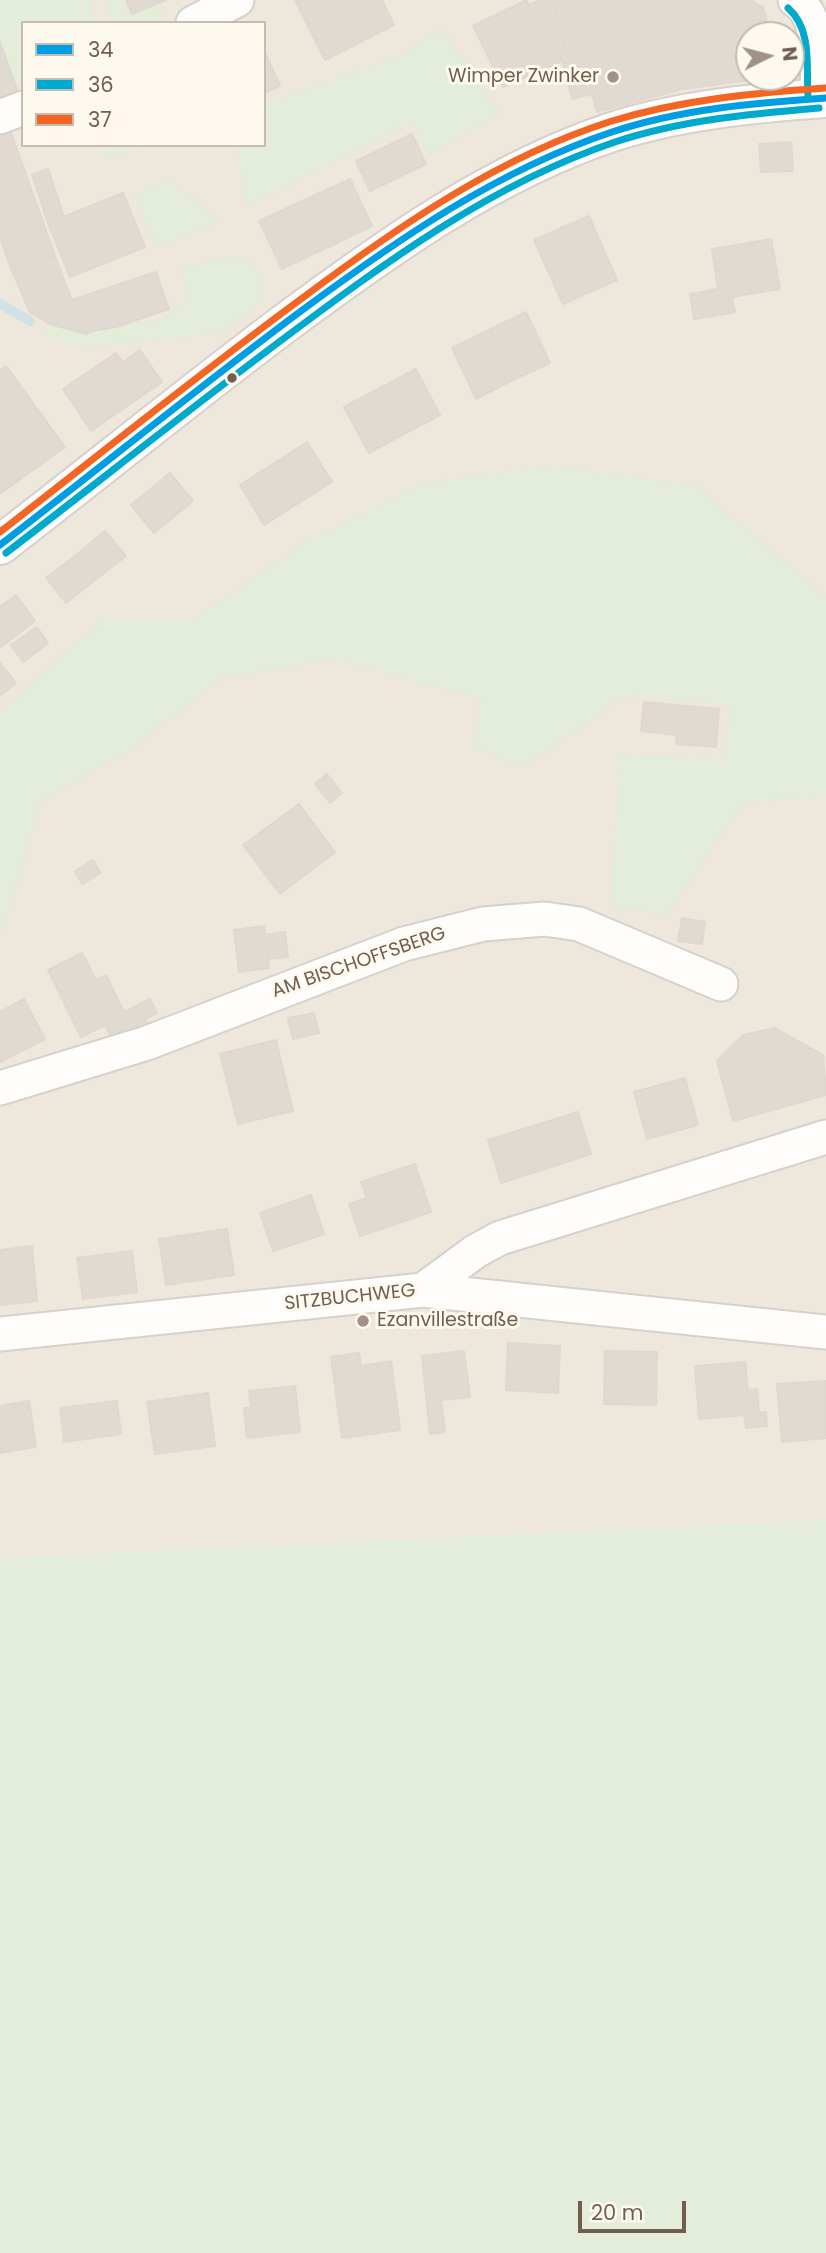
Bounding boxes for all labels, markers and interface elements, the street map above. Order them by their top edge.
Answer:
legend [21,21,266,147]
north arrow [735,21,805,91]
text: 34 [88,35,114,64]
text: N [775,45,804,62]
place label: Wimper Zwinker [448,66,599,88]
marker: Wimper Zwinker [605,69,621,85]
text: 36 [88,70,114,99]
text: 37 [88,105,112,134]
unlabelled marker [225,371,239,385]
street label: AM BISCHOFFSBERG [269,923,449,1003]
street label: SITZBUCHWEG [283,1280,417,1316]
place label: Ezanvillestraße [377,1310,518,1332]
marker: Ezanvillestraße [355,1313,371,1329]
scale bar [581,2186,690,2230]
text: 20 m [591,2198,644,2227]

